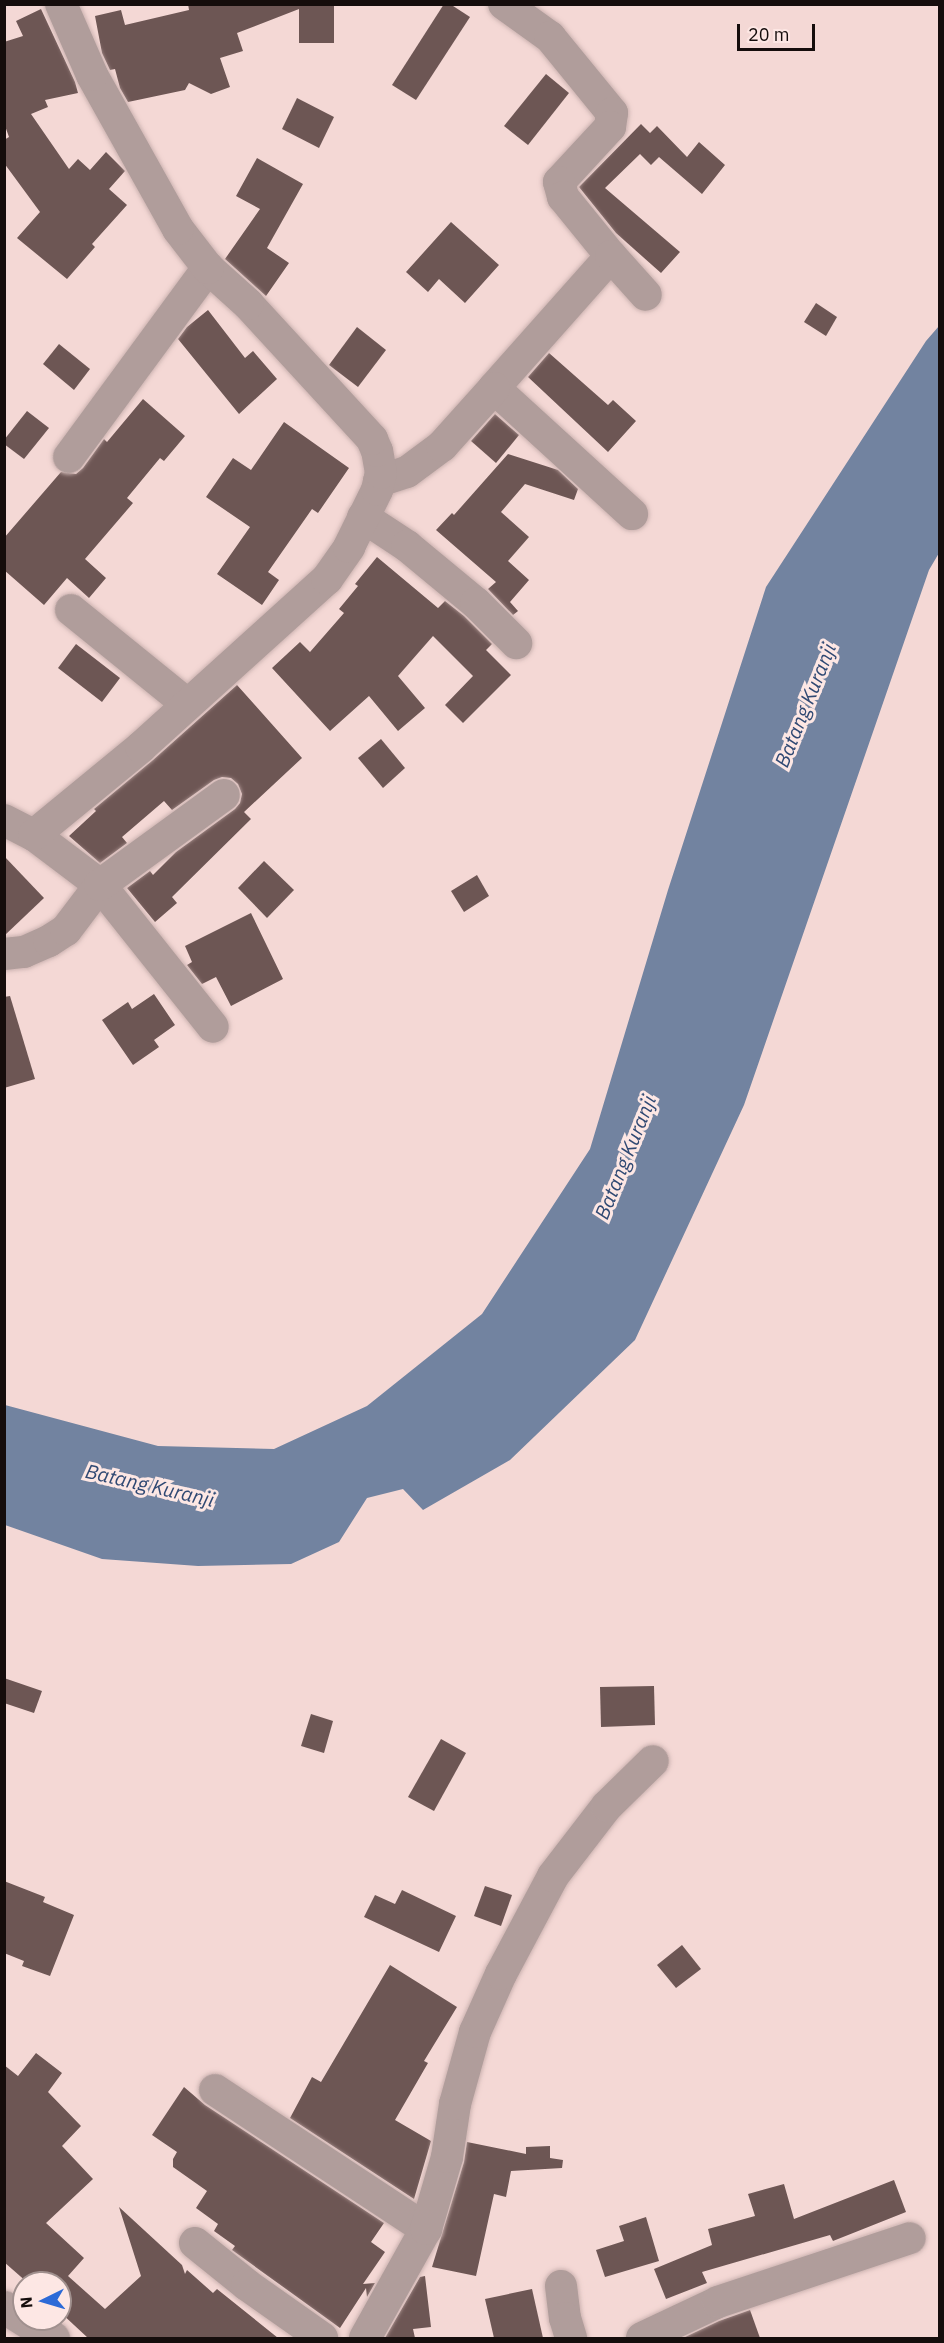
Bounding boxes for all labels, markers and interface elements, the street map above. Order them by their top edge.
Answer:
scale bar [740,12,818,50]
text: 20 m [748,23,790,46]
water label: Batang Kuranji [769,640,841,770]
water label: Batang Kuranji [589,1092,661,1222]
water label: Batang Kuranji [83,1459,217,1511]
north arrow [12,2271,72,2331]
text: N [16,2296,37,2309]

